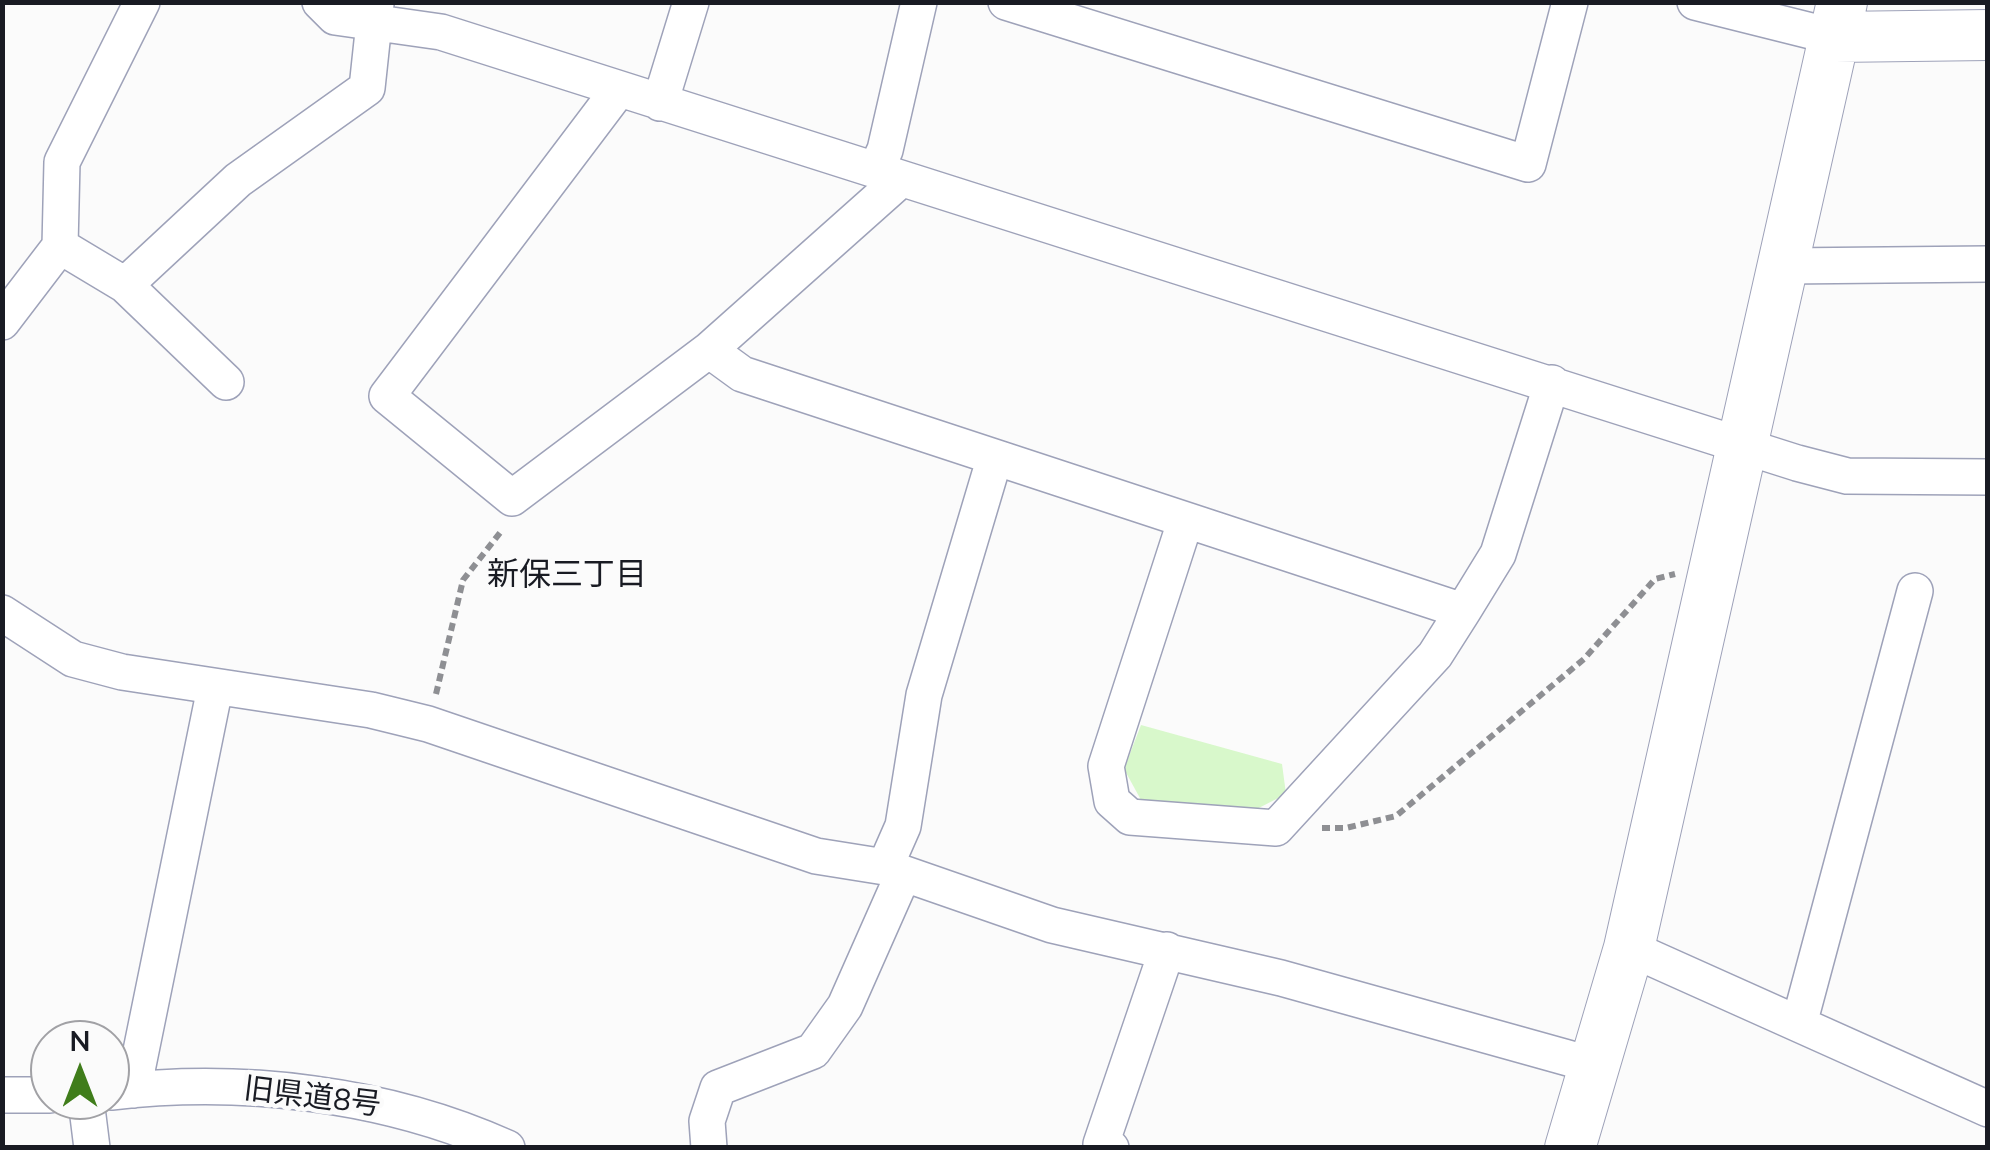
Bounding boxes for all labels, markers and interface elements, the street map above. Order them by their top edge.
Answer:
district label: 新保三丁目 [487,558,647,596]
north arrow [30,1020,130,1120]
text: N [70,1023,90,1061]
street label: 旧県道8号 [241,1073,383,1125]

